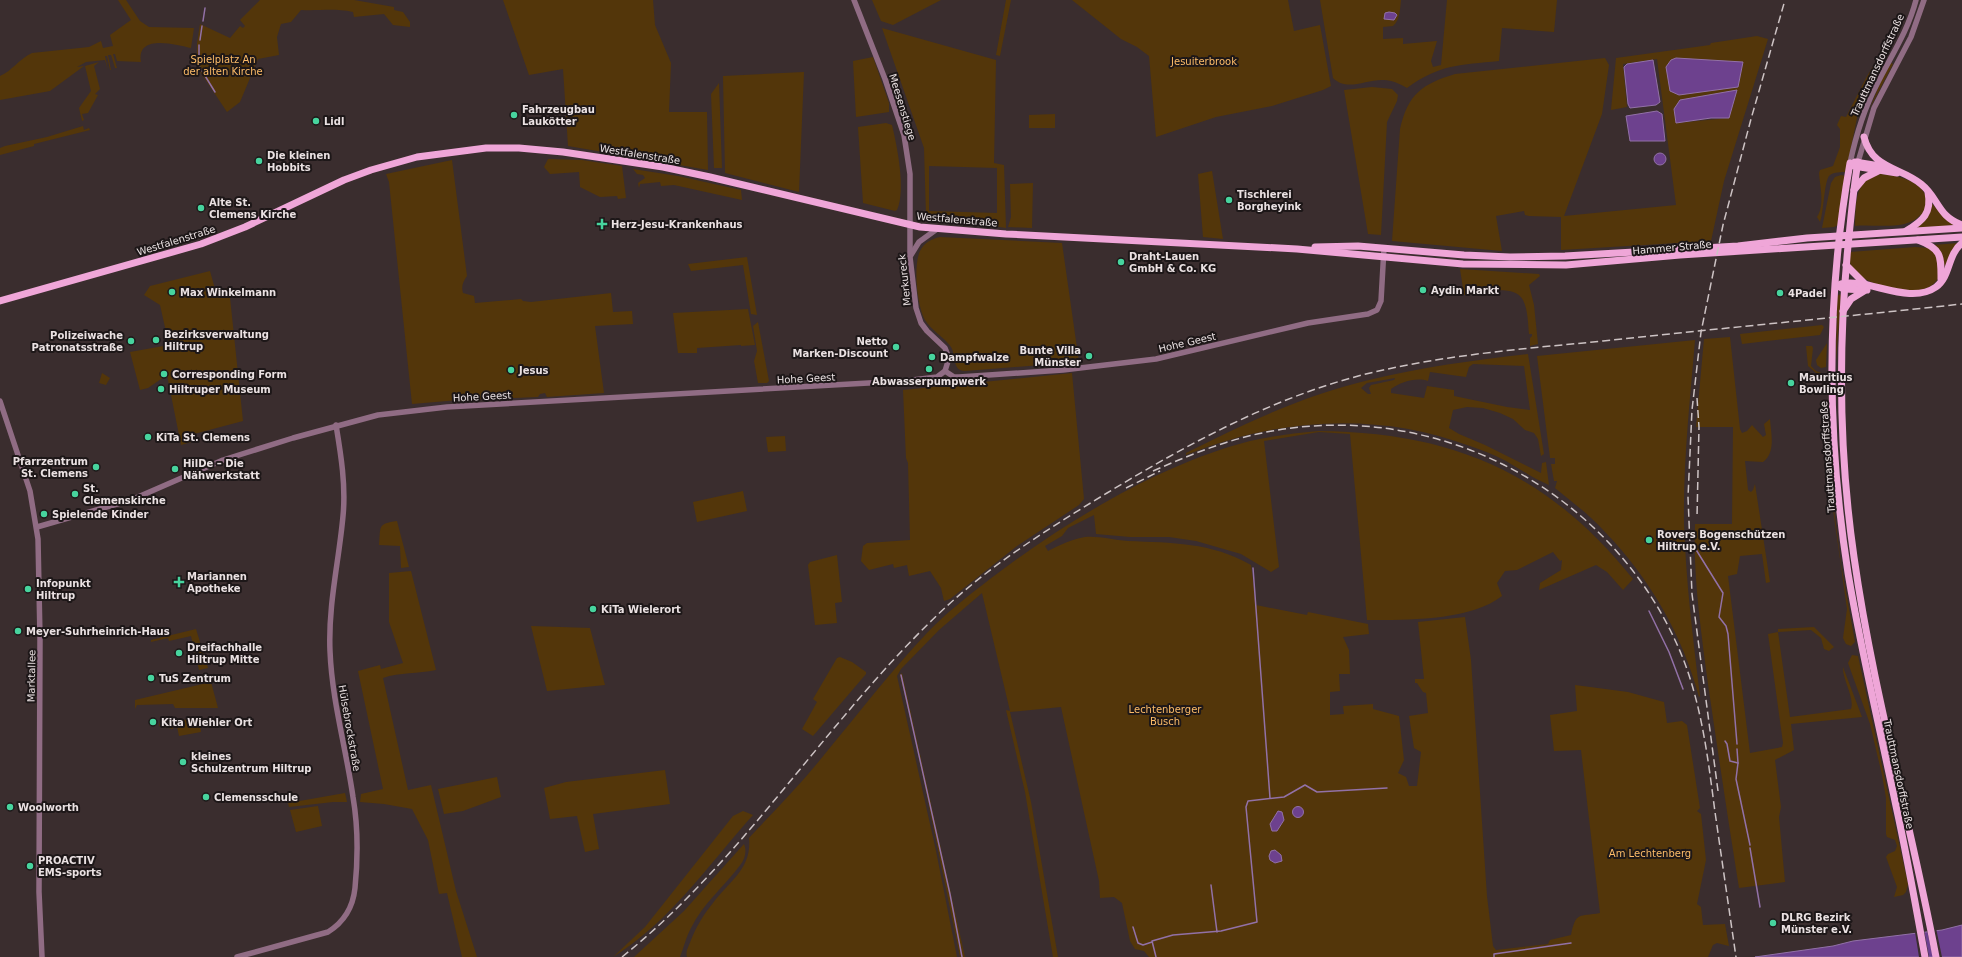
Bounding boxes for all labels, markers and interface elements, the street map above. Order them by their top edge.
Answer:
street label: Trauttmansdorffstraße [1848,12,1906,119]
park label: Spielplatz An der alten Kirche [183,54,263,77]
park label: Jesuiterbrook [1170,56,1237,67]
street label: Meesenstiege [887,72,918,142]
place label: Fahrzeugbau Laukötter [522,104,595,127]
marker: Fahrzeugbau Laukötter [509,110,519,120]
marker: Lidl [311,116,321,126]
place label: Lidl [324,116,344,127]
street label: Westfalenstraße [599,143,681,166]
place label: Die kleinen Hobbits [267,150,330,173]
marker: Die kleinen Hobbits [254,156,264,166]
place label: Tischlerei Borgheyink [1237,189,1302,212]
marker: Tischlerei Borgheyink [1224,195,1234,205]
place label: Alte St. Clemens Kirche [209,197,296,220]
marker: Alte St. Clemens Kirche [196,203,206,213]
street label: Westfalenstraße [916,210,998,229]
marker: Herz-Jesu-Krankenhaus [596,218,608,230]
place label: Herz-Jesu-Krankenhaus [611,219,743,230]
street label: Westfalenstraße [136,223,217,258]
street label: Hammer Straße [1632,239,1712,256]
place label: Draht-Lauen GmbH & Co. KG [1129,251,1216,274]
street label: Merkureck [896,253,913,306]
marker: Draht-Lauen GmbH & Co. KG [1116,257,1126,267]
marker: Aydin Markt [1418,285,1428,295]
place label: Aydin Markt [1431,285,1499,296]
marker: Max Winkelmann [167,287,177,297]
place label: Max Winkelmann [180,287,276,298]
marker: 4Padel [1775,288,1785,298]
place label: 4Padel [1788,288,1826,299]
place label: Bezirksverwaltung Hiltrup [164,329,269,352]
place label: Polizeiwache Patronatsstraße [32,330,123,353]
street label: Hohe Geest [1157,331,1217,354]
marker: Bezirksverwaltung Hiltrup [151,335,161,345]
marker: Polizeiwache Patronatsstraße [126,336,136,346]
place label: Netto Marken-Discount [792,336,888,359]
marker: Netto Marken-Discount [891,342,901,352]
place label: Bunte Villa Münster [1020,345,1081,368]
marker: Bunte Villa Münster [1084,351,1094,361]
marker: Dampfwalze [927,352,937,362]
place label: Dampfwalze [940,352,1009,363]
marker: Abwasserpumpwerk [924,364,934,374]
marker: Jesus [506,365,516,375]
place label: Jesus [518,365,549,376]
marker: Corresponding Form [159,369,169,379]
place label: Corresponding Form [172,369,287,380]
street label: Hohe Geest [777,371,836,386]
place label: Mauritius Bowling [1799,372,1853,395]
place label: Abwasserpumpwerk [872,376,986,387]
marker: Mauritius Bowling [1786,378,1796,388]
marker: Hiltruper Museum [156,384,166,394]
place label: Hiltruper Museum [169,384,271,395]
street label: Hohe Geest [453,389,512,404]
street label: Trauttmansdorffstraße [1818,401,1837,514]
marker: KiTa St. Clemens [143,432,153,442]
place label: KiTa St. Clemens [156,432,250,443]
place label: Pfarrzentrum St. Clemens [13,456,88,479]
place label: HilDe – Die Nähwerkstatt [183,458,260,481]
marker: Pfarrzentrum St. Clemens [91,462,101,472]
marker: HilDe – Die Nähwerkstatt [170,464,180,474]
place label: St. Clemenskirche [83,483,166,506]
marker: St. Clemenskirche [70,489,80,499]
marker: Spielende Kinder [39,509,49,519]
place label: Spielende Kinder [52,509,149,520]
place label: Rovers Bogenschützen Hiltrup e.V. [1657,529,1785,552]
marker: Rovers Bogenschützen Hiltrup e.V. [1644,535,1654,545]
place label: Mariannen Apotheke [187,571,247,594]
marker: Mariannen Apotheke [174,577,184,587]
place label: Infopunkt Hiltrup [36,578,91,601]
marker: Infopunkt Hiltrup [23,584,33,594]
marker: KiTa Wielerort [588,604,598,614]
place label: KiTa Wielerort [601,604,681,615]
marker: Meyer-Suhrheinrich-Haus [13,626,23,636]
place label: Meyer-Suhrheinrich-Haus [26,626,170,637]
place label: Dreifachhalle Hiltrup Mitte [187,642,262,665]
marker: Dreifachhalle Hiltrup Mitte [174,648,184,658]
street label: Marktallee [26,650,37,702]
marker: TuS Zentrum [146,673,156,683]
place label: TuS Zentrum [159,673,231,684]
street label: Hülsebrockstraße [336,684,363,772]
park label: Lechtenberger Busch [1129,704,1202,727]
marker: Kita Wiehler Ort [148,717,158,727]
place label: Kita Wiehler Ort [161,717,253,728]
street label: Trauttmansdorffstraße [1881,717,1916,830]
place label: kleines Schulzentrum Hiltrup [191,751,311,774]
marker: kleines Schulzentrum Hiltrup [178,757,188,767]
marker: Clemensschule [201,792,211,802]
place label: Clemensschule [214,792,298,803]
marker: Woolworth [5,802,15,812]
place label: Woolworth [18,802,79,813]
park label: Am Lechtenberg [1609,848,1691,859]
place label: PROACTIV EMS-sports [38,855,102,878]
marker: PROACTIV EMS-sports [25,861,35,871]
place label: DLRG Bezirk Münster e.V. [1781,912,1852,935]
marker: DLRG Bezirk Münster e.V. [1768,918,1778,928]

